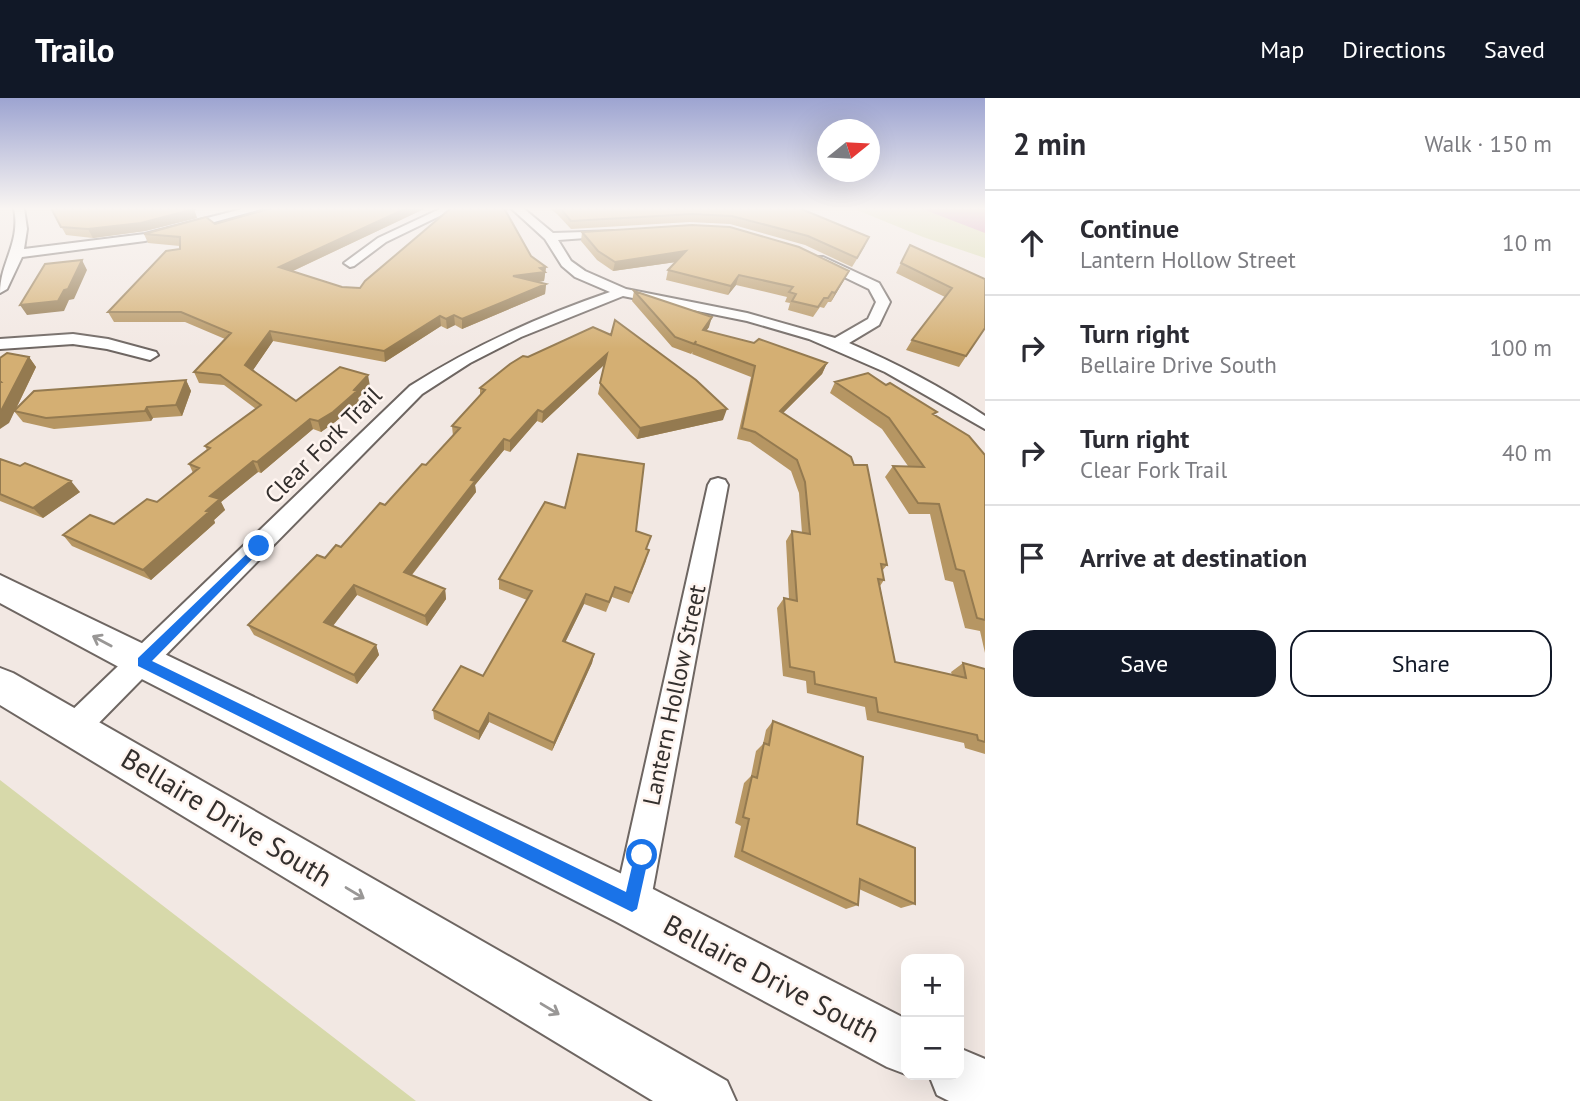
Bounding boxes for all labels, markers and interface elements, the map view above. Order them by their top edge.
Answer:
text: Trailo [35,28,115,71]
text: Map [1260,34,1304,65]
text: Directions [1342,34,1446,65]
text: Saved [1484,34,1545,65]
north arrow [817,119,880,182]
text: 2 min [1013,124,1086,163]
text: Walk · 150 m [1425,129,1552,158]
text: Continue [1080,212,1179,245]
icon: ahead [1013,224,1051,262]
text: 10 m [1502,228,1552,257]
text: Lantern Hollow Street [1080,245,1296,274]
text: Turn right [1080,317,1189,350]
icon: right [1013,329,1051,367]
text: 100 m [1490,333,1552,362]
text: Bellaire Drive South [1080,350,1277,379]
street label: Clear Fork Trail [258,380,388,510]
text: Turn right [1080,422,1189,455]
icon: right [1013,434,1051,472]
text: 40 m [1502,438,1552,467]
text: Clear Fork Trail [1080,455,1227,484]
route end [243,530,274,561]
icon: arrive [1013,539,1051,577]
text: Arrive at destination [1080,541,1307,574]
street label: Lantern Hollow Street [635,582,713,808]
button: Save [1013,630,1276,697]
button: Share [1290,630,1552,697]
one-way arrow [92,634,113,647]
street label: Bellaire Drive South [115,739,339,895]
route start [626,839,657,870]
one-way arrow [344,886,364,900]
street label: Bellaire Drive South [658,905,886,1051]
map controls [901,954,964,1080]
button: + [901,954,964,1017]
one-way arrow [540,1002,560,1016]
button: − [901,1017,964,1080]

